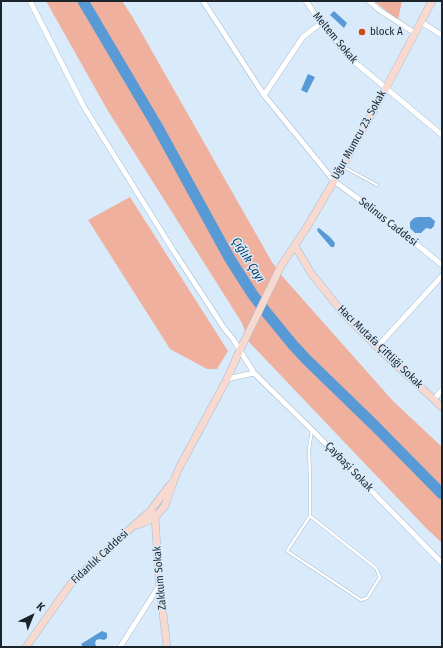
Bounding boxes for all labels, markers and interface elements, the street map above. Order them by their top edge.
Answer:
street label: Meltem Sokak [310,10,360,66]
place label: block A [370,25,403,39]
marker: block A [357,27,367,37]
street label: Uğur Mumcu 23. Sokak [329,88,389,182]
street label: Selinus Caddesi [356,195,420,249]
water label: Çığlık Çayı [229,235,267,285]
street label: Hacı Mutafa Çiftliği Sokak [334,303,426,391]
street label: Çaybaşi Sokak [322,440,376,494]
street label: Fidanlık Caddesi [69,527,131,587]
street label: Zakkum Sokak [151,545,169,611]
north arrow [12,596,52,636]
text: K [34,600,47,614]

